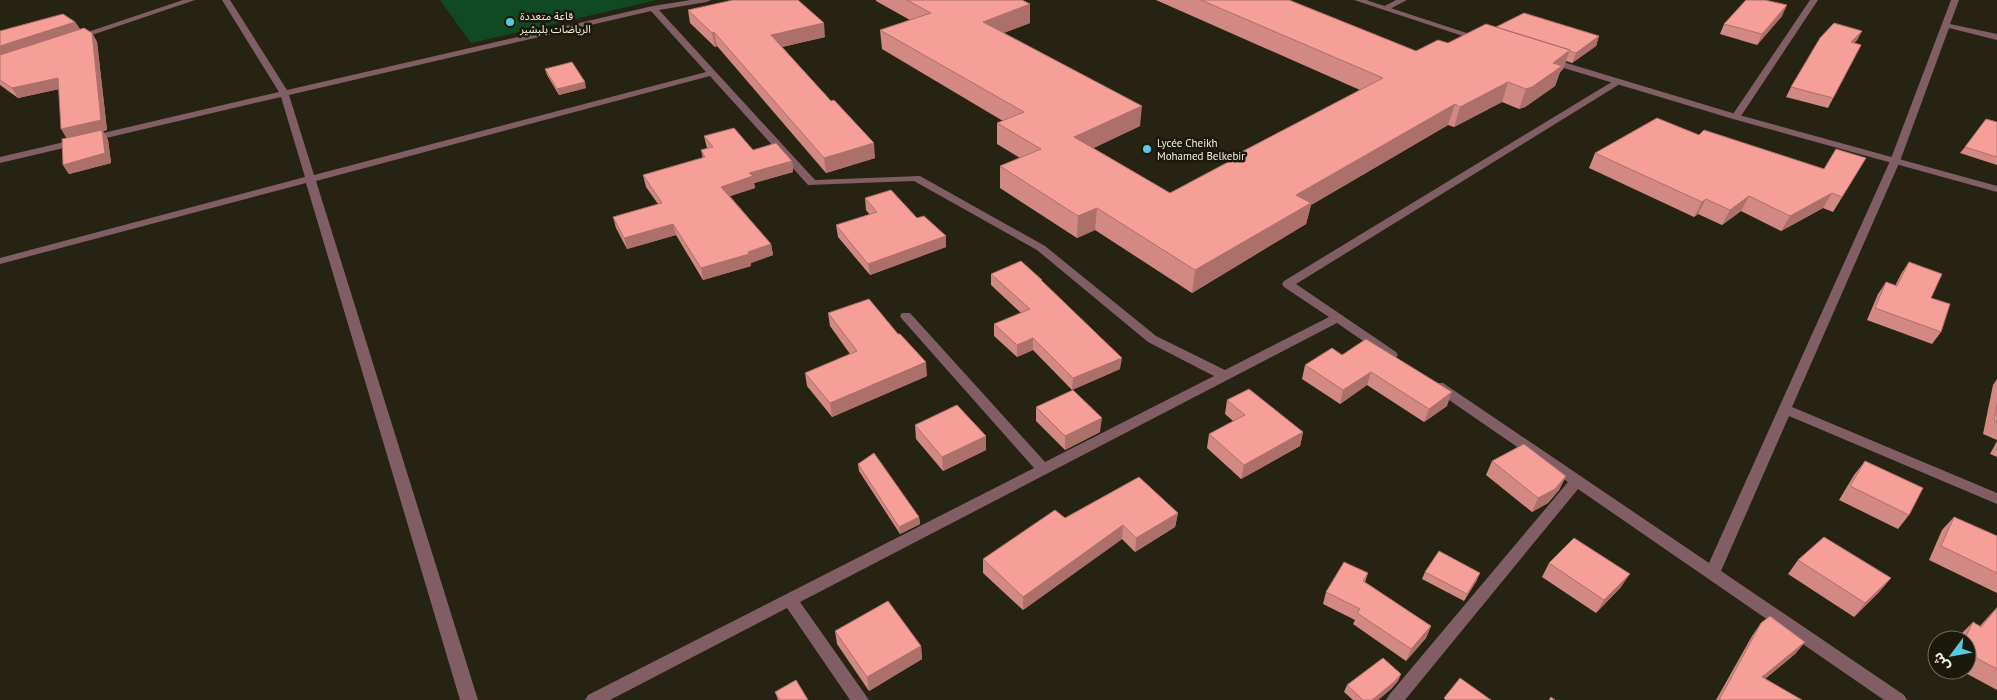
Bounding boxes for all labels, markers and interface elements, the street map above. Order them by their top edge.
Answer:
place label: قاعة متعددة الرياضات بلبشير [519,9,591,36]
marker: قاعة متعددة الرياضات بلبشير [504,16,516,28]
place label: Lycée Cheikh Mohamed Belkebir [1157,136,1245,163]
marker: Lycée Cheikh Mohamed Belkebir [1141,143,1153,155]
north arrow [1927,630,1977,680]
text: ش [1928,649,1954,675]

